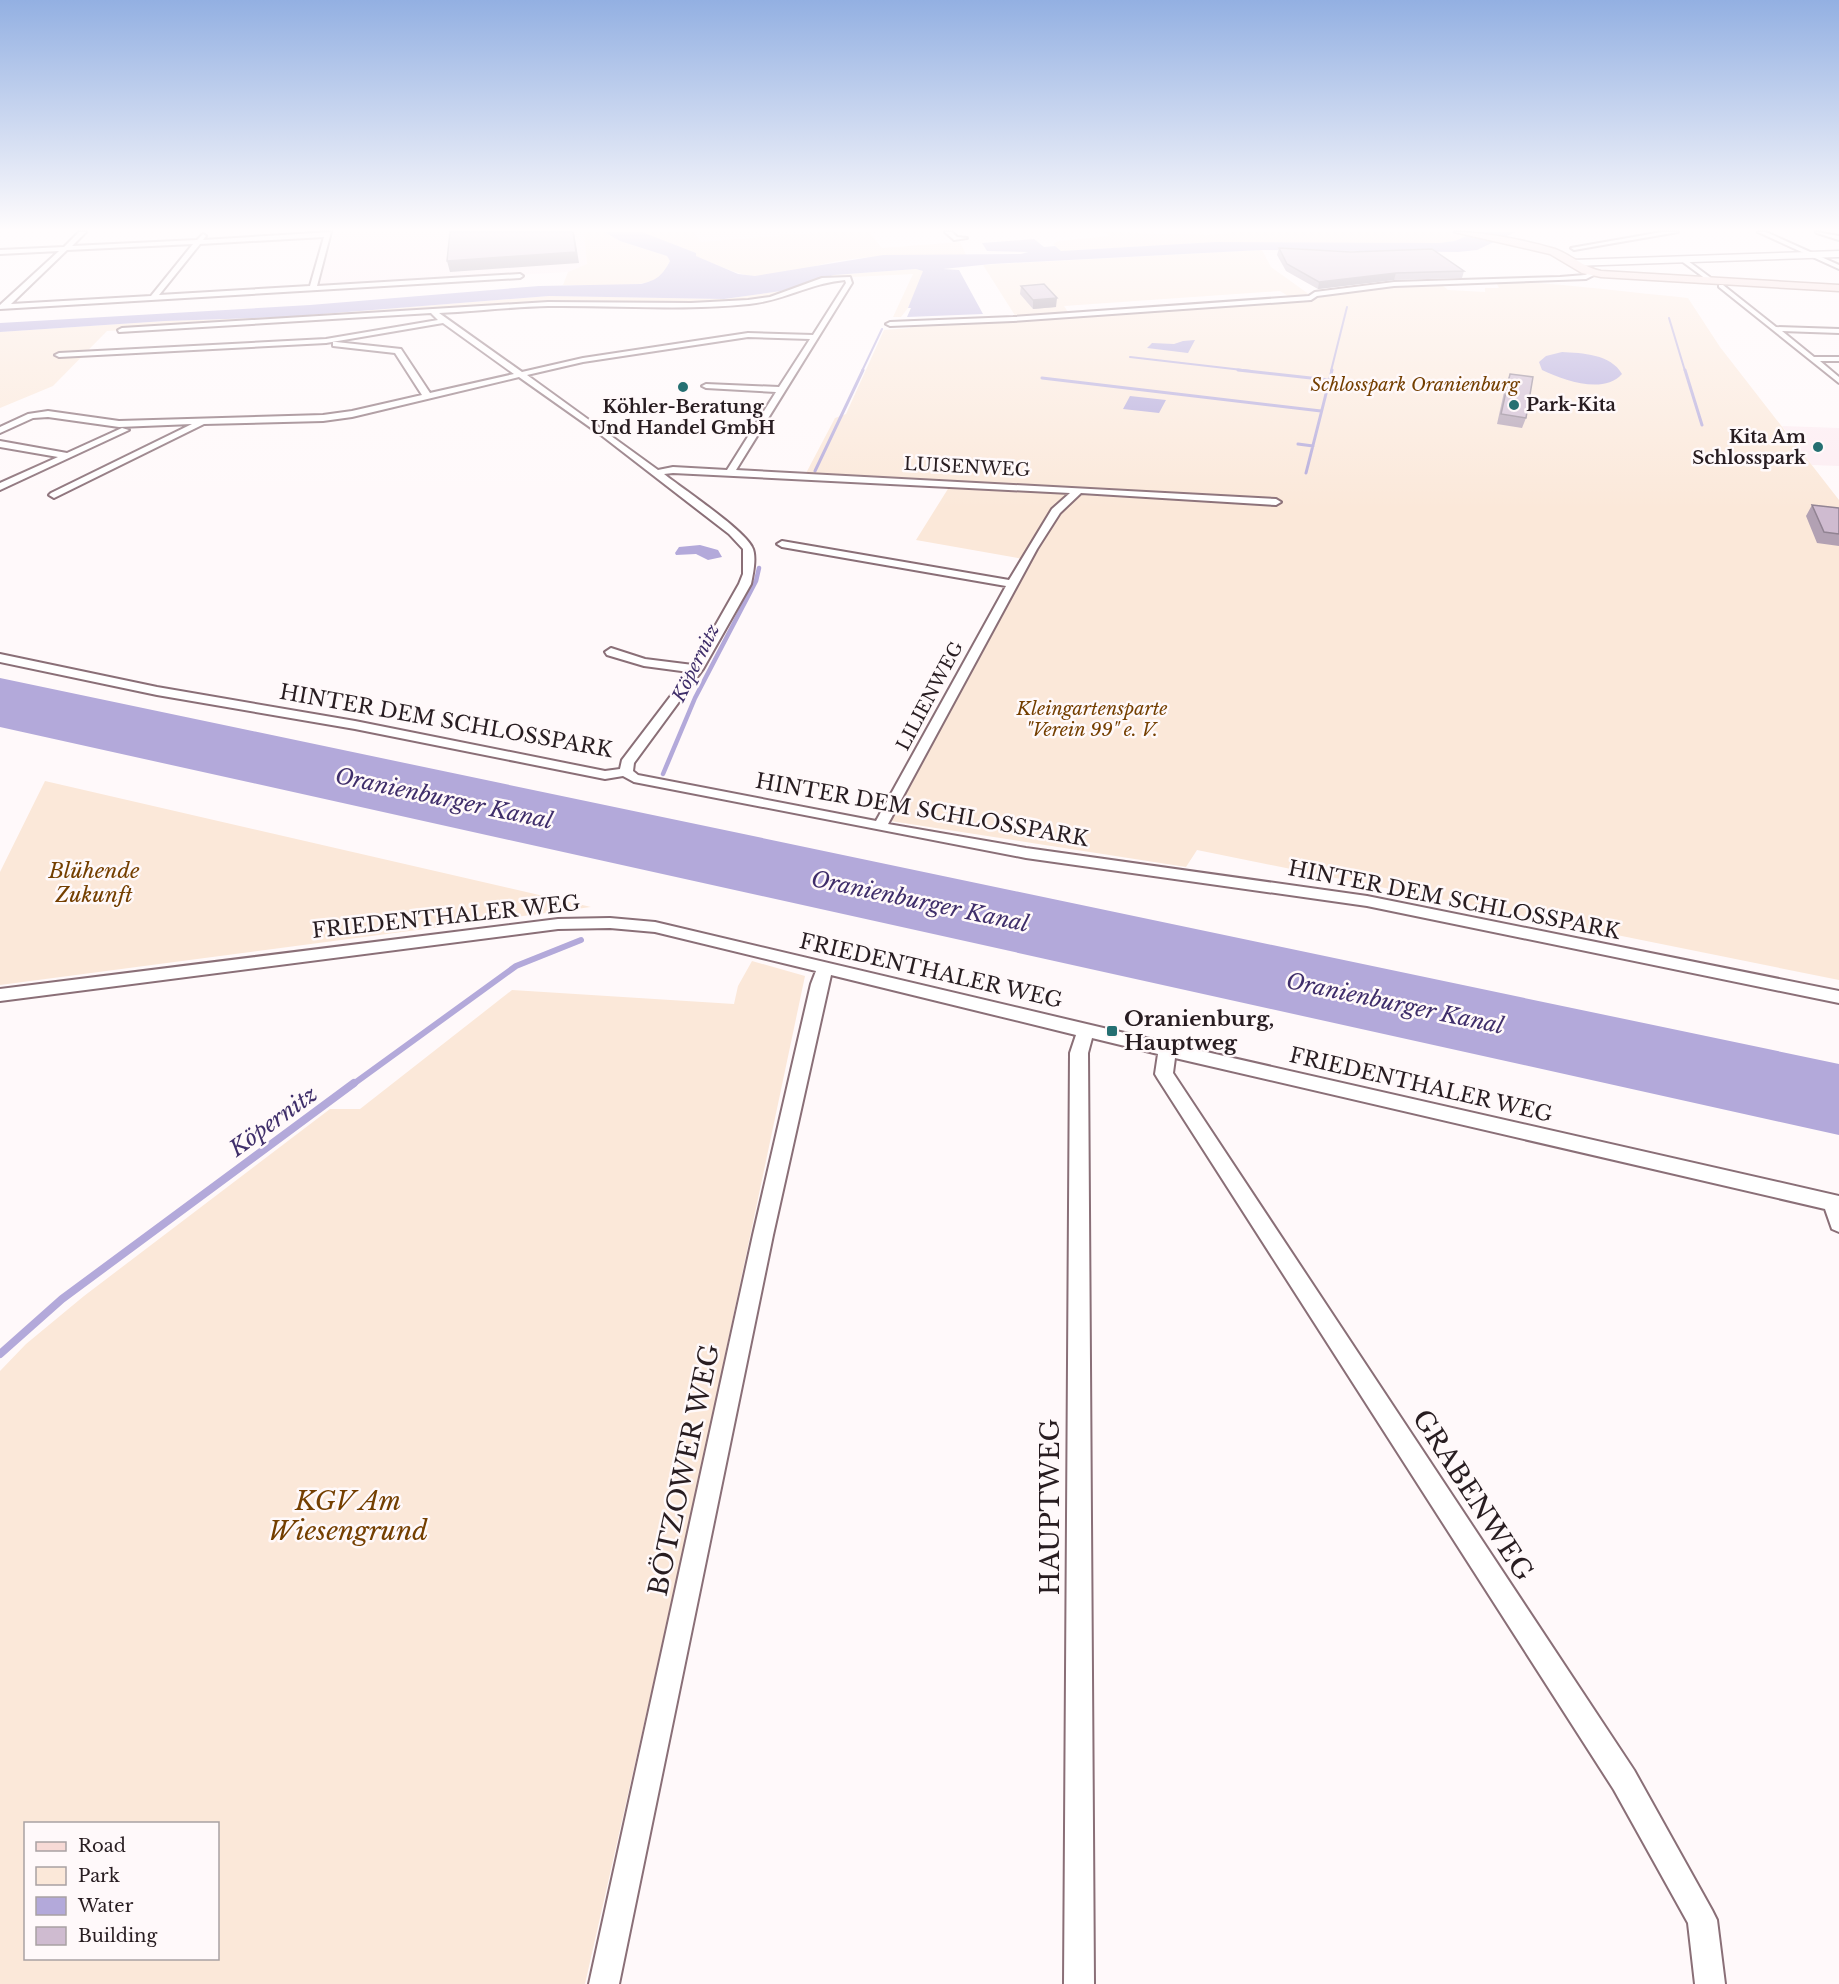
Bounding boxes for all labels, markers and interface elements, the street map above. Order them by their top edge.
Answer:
park label: Schlosspark Oranienburg [1311,374,1521,396]
marker: Köhler-Beratung Und Handel GmbH [676,380,690,394]
place label: Park-Kita [1526,394,1617,416]
place label: Köhler-Beratung Und Handel GmbH [591,396,775,439]
marker: Park-Kita [1507,398,1521,412]
place label: Kita Am Schlosspark [1692,426,1807,469]
marker: Kita Am Schlosspark [1811,440,1825,454]
street label: LUISENWEG [903,453,1031,481]
water label: Köpernitz [667,621,724,706]
street label: LILIENWEG [892,637,968,754]
street label: HINTER DEM SCHLOSSPARK [277,679,615,763]
park label: Kleingartensparte "Verein 99" e. V. [1016,698,1167,741]
water label: Oranienburger Kanal [333,762,555,835]
street label: HINTER DEM SCHLOSSPARK [753,768,1091,852]
street label: HINTER DEM SCHLOSSPARK [1286,855,1623,945]
park label: Blühende Zukunft [47,858,140,908]
water label: Oranienburger Kanal [809,865,1031,938]
street label: FRIEDENTHALER WEG [311,890,581,944]
street label: FRIEDENTHALER WEG [797,928,1065,1014]
water label: Oranienburger Kanal [1284,967,1506,1040]
place label: Oranienburg, Hauptweg [1124,1006,1274,1056]
marker: Oranienburg, Hauptweg [1105,1024,1119,1038]
street label: FRIEDENTHALER WEG [1287,1042,1555,1128]
water label: Köpernitz [223,1080,323,1163]
street label: BÖTZOWER WEG [642,1341,726,1599]
street label: GRABENWEG [1406,1404,1540,1586]
street label: HAUPTWEG [1034,1419,1066,1595]
park label: KGV Am Wiesengrund [268,1485,428,1547]
legend [24,1822,219,1960]
text: Road [78,1835,126,1857]
text: Park [78,1865,120,1887]
text: Water [77,1895,134,1917]
text: Building [78,1925,157,1947]

